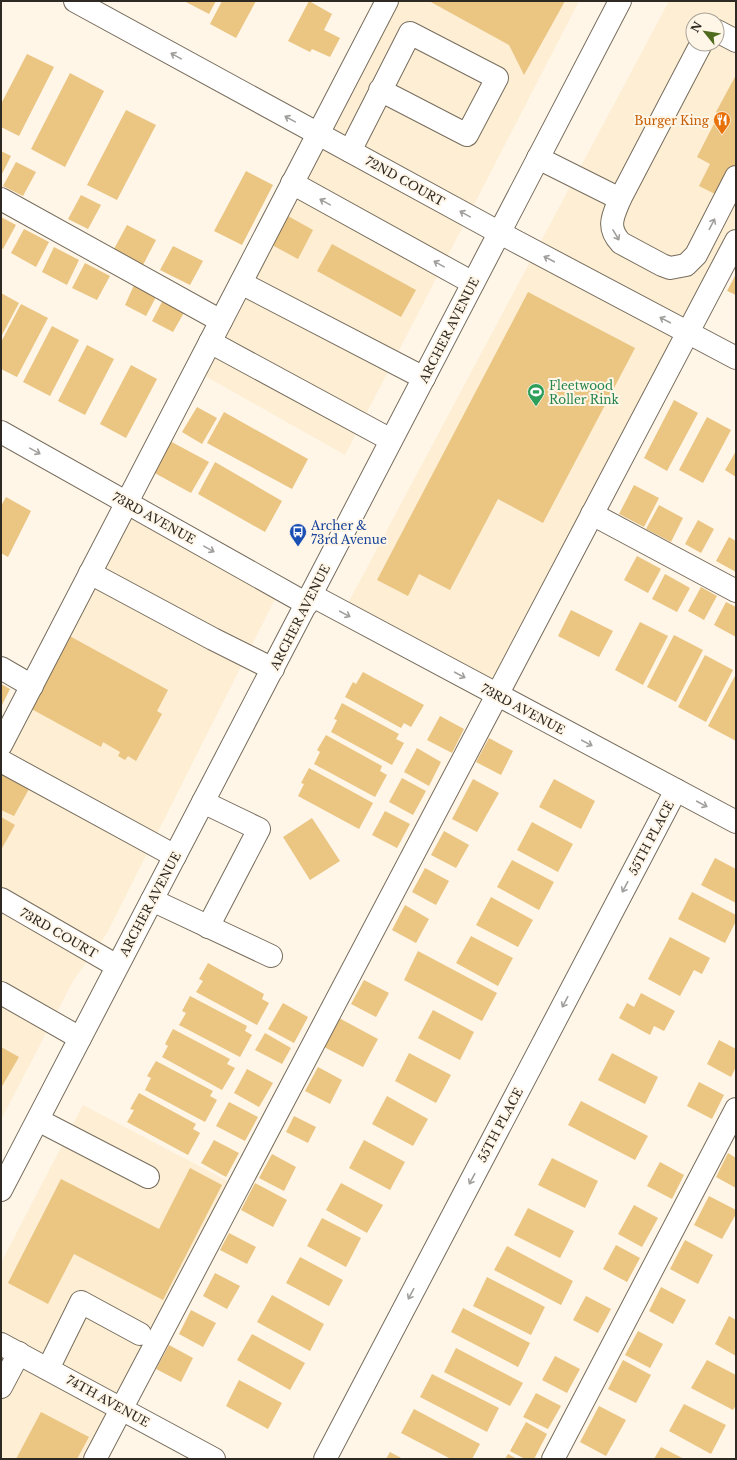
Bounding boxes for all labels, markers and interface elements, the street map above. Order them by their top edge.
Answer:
north arrow [685,12,725,52]
text: N [688,18,705,35]
one-way arrow [170,52,182,59]
restaurant icon: Burger King [712,110,732,135]
place label: Burger King [634,113,710,128]
one-way arrow [284,114,296,122]
street label: 72ND COURT [363,153,448,209]
one-way arrow [319,197,331,205]
one-way arrow [459,210,471,218]
one-way arrow [709,218,716,230]
one-way arrow [612,229,620,240]
one-way arrow [544,255,556,263]
one-way arrow [433,260,445,268]
street label: ARCHER AVENUE [415,275,482,386]
one-way arrow [659,316,671,323]
place label: Fleetwood Roller Rink [549,378,620,407]
sports icon: Fleetwood Roller Rink [526,382,546,407]
one-way arrow [29,447,41,455]
street label: 73RD AVENUE [110,489,198,547]
place label: Archer & 73rd Avenue [310,518,387,547]
bus stop icon: Archer & 73rd Avenue [288,522,308,547]
one-way arrow [203,545,215,553]
street label: ARCHER AVENUE [266,562,333,673]
one-way arrow [339,611,351,618]
one-way arrow [454,672,466,679]
street label: 73RD AVENUE [479,681,568,738]
one-way arrow [581,739,593,747]
street label: 55TH PLACE [625,798,677,878]
one-way arrow [696,801,708,808]
street label: ARCHER AVENUE [116,849,184,960]
one-way arrow [621,880,629,892]
street label: 73RD COURT [18,905,101,961]
one-way arrow [561,996,568,1008]
street label: 55TH PLACE [474,1085,526,1165]
one-way arrow [468,1173,475,1185]
one-way arrow [407,1288,415,1300]
street label: 74TH AVENUE [64,1372,152,1430]

